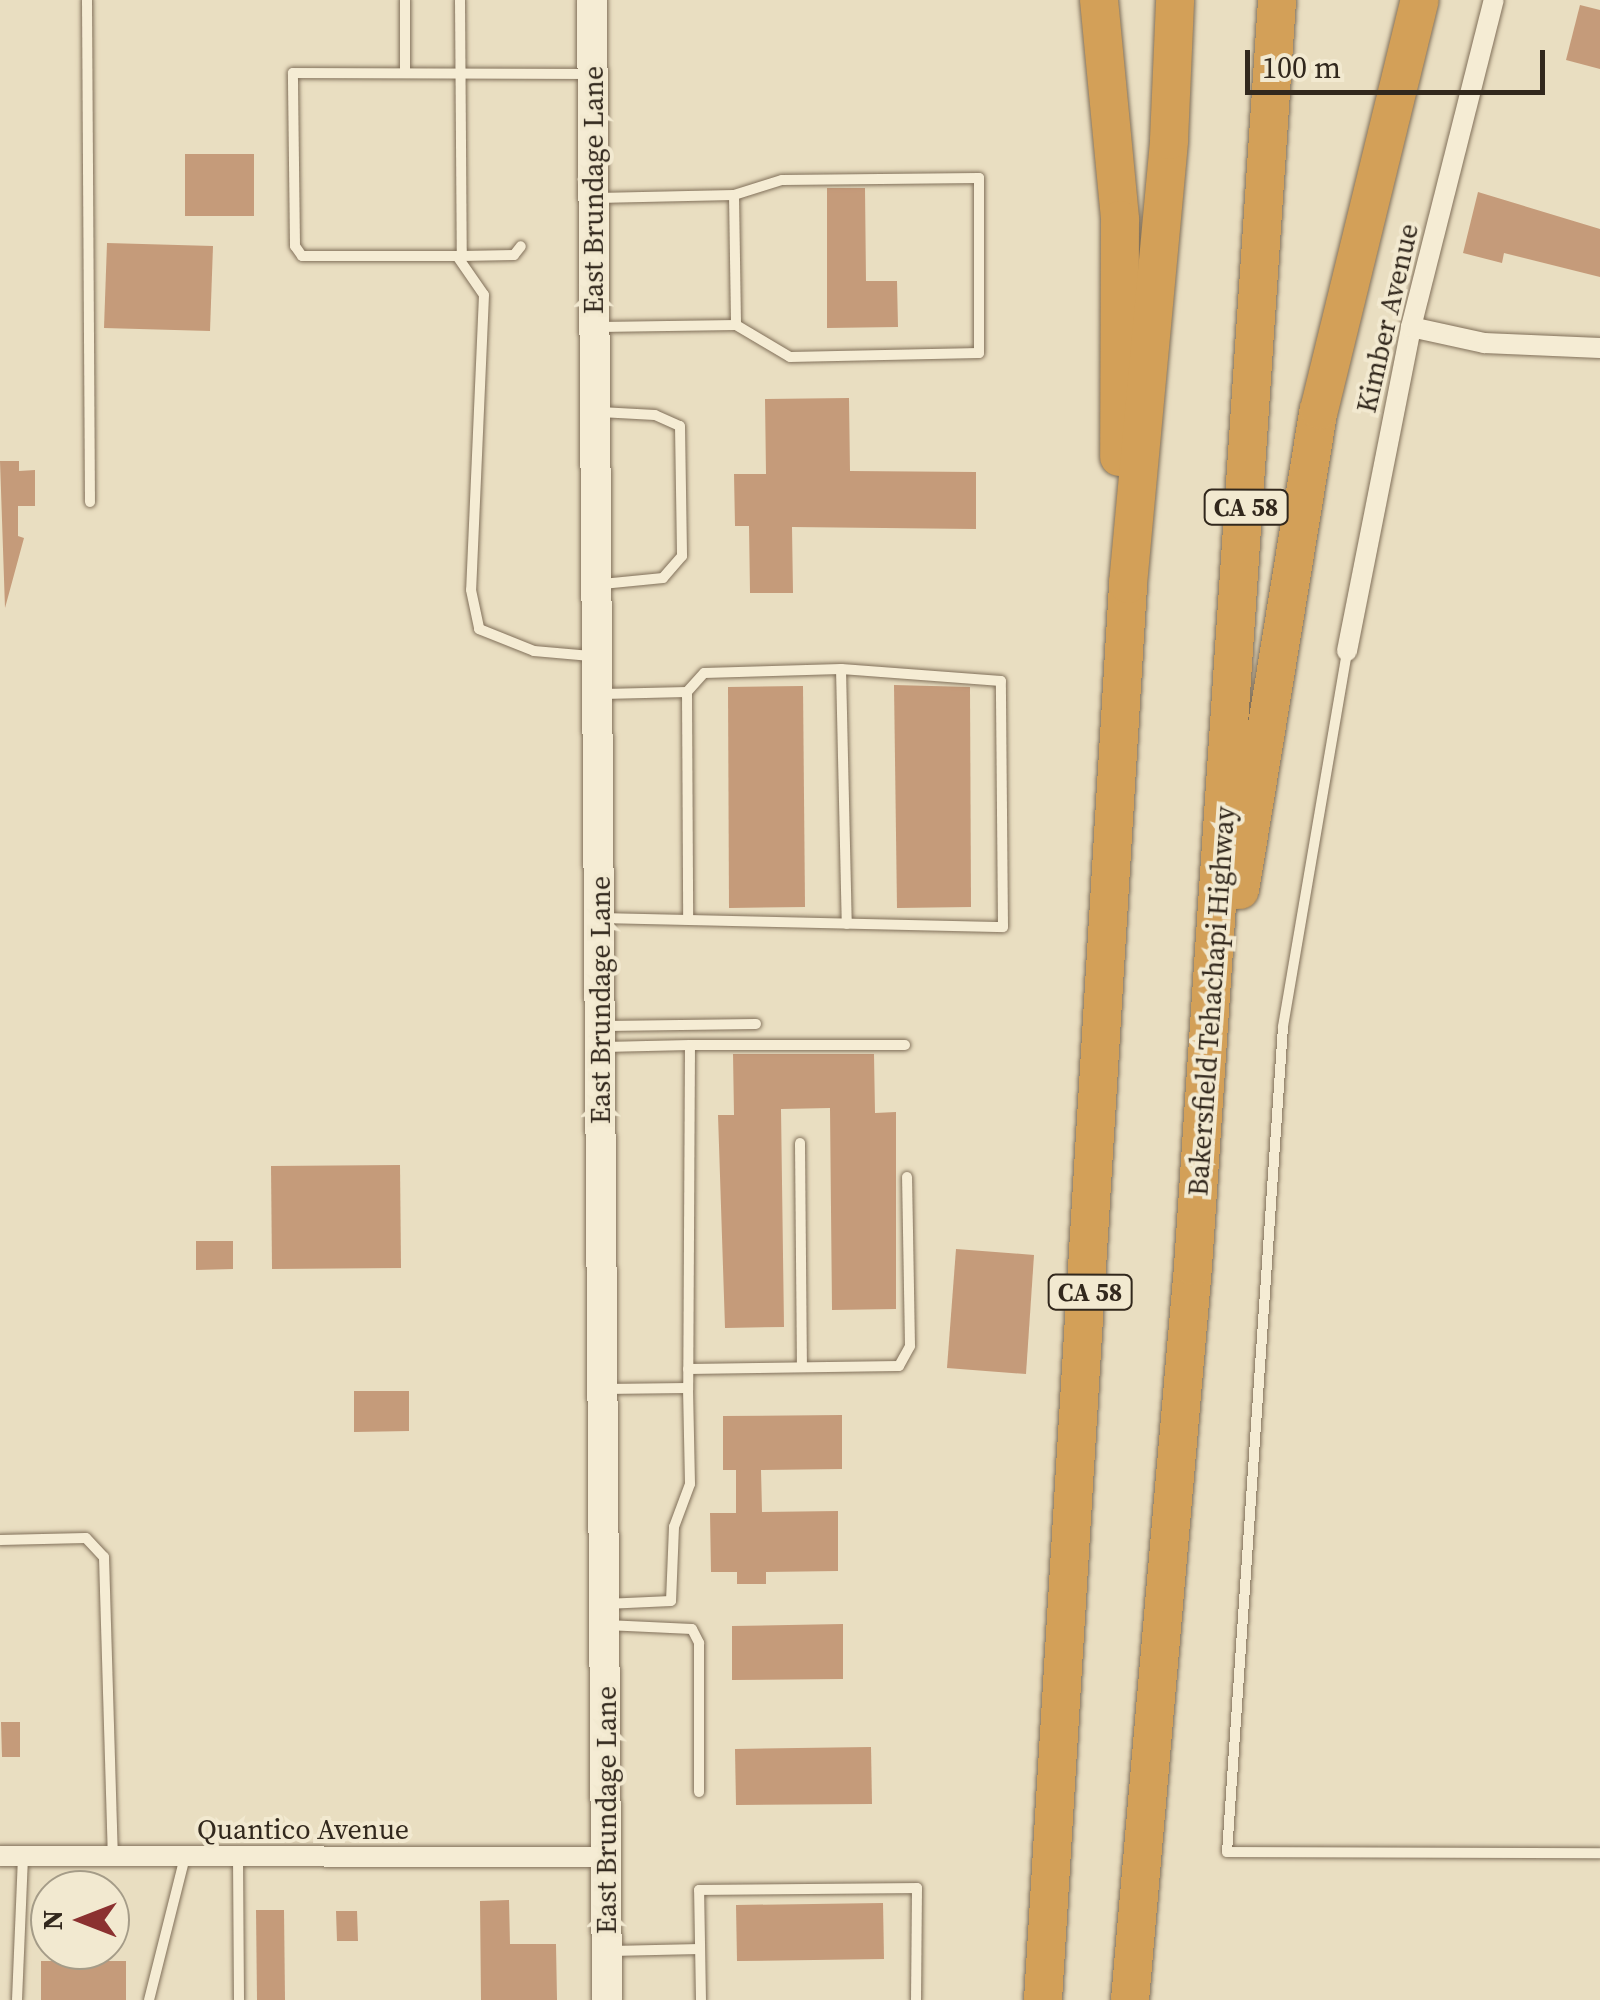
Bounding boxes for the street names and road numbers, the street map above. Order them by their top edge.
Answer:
street label: East Brundage Lane [576,66,610,314]
street label: Kimber Avenue [1349,220,1425,416]
road number: CA 58 [1204,487,1288,527]
street label: Bakersfield Tehachapi Highway [1181,805,1241,1197]
street label: East Brundage Lane [583,876,617,1124]
road number: CA 58 [1048,1272,1132,1312]
street label: East Brundage Lane [589,1686,623,1934]
street label: Quantico Avenue [197,1812,409,1846]

